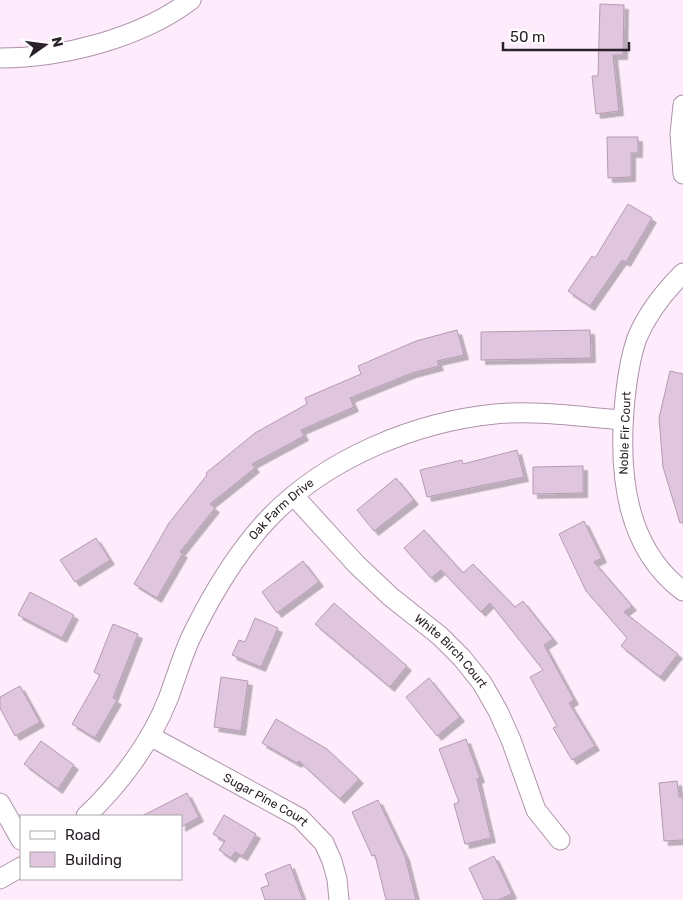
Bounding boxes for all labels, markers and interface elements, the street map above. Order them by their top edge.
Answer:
north arrow [20,20,70,70]
scale bar [503,20,629,52]
text: 50 m [510,28,545,46]
text: N [48,35,67,49]
street label: Noble Fir Court [617,391,633,475]
street label: Oak Farm Drive [246,475,317,543]
street label: White Birch Court [412,611,490,690]
street label: Sugar Pine Court [221,770,311,829]
legend [20,815,182,880]
text: Road [65,826,101,844]
text: Building [65,851,122,869]

